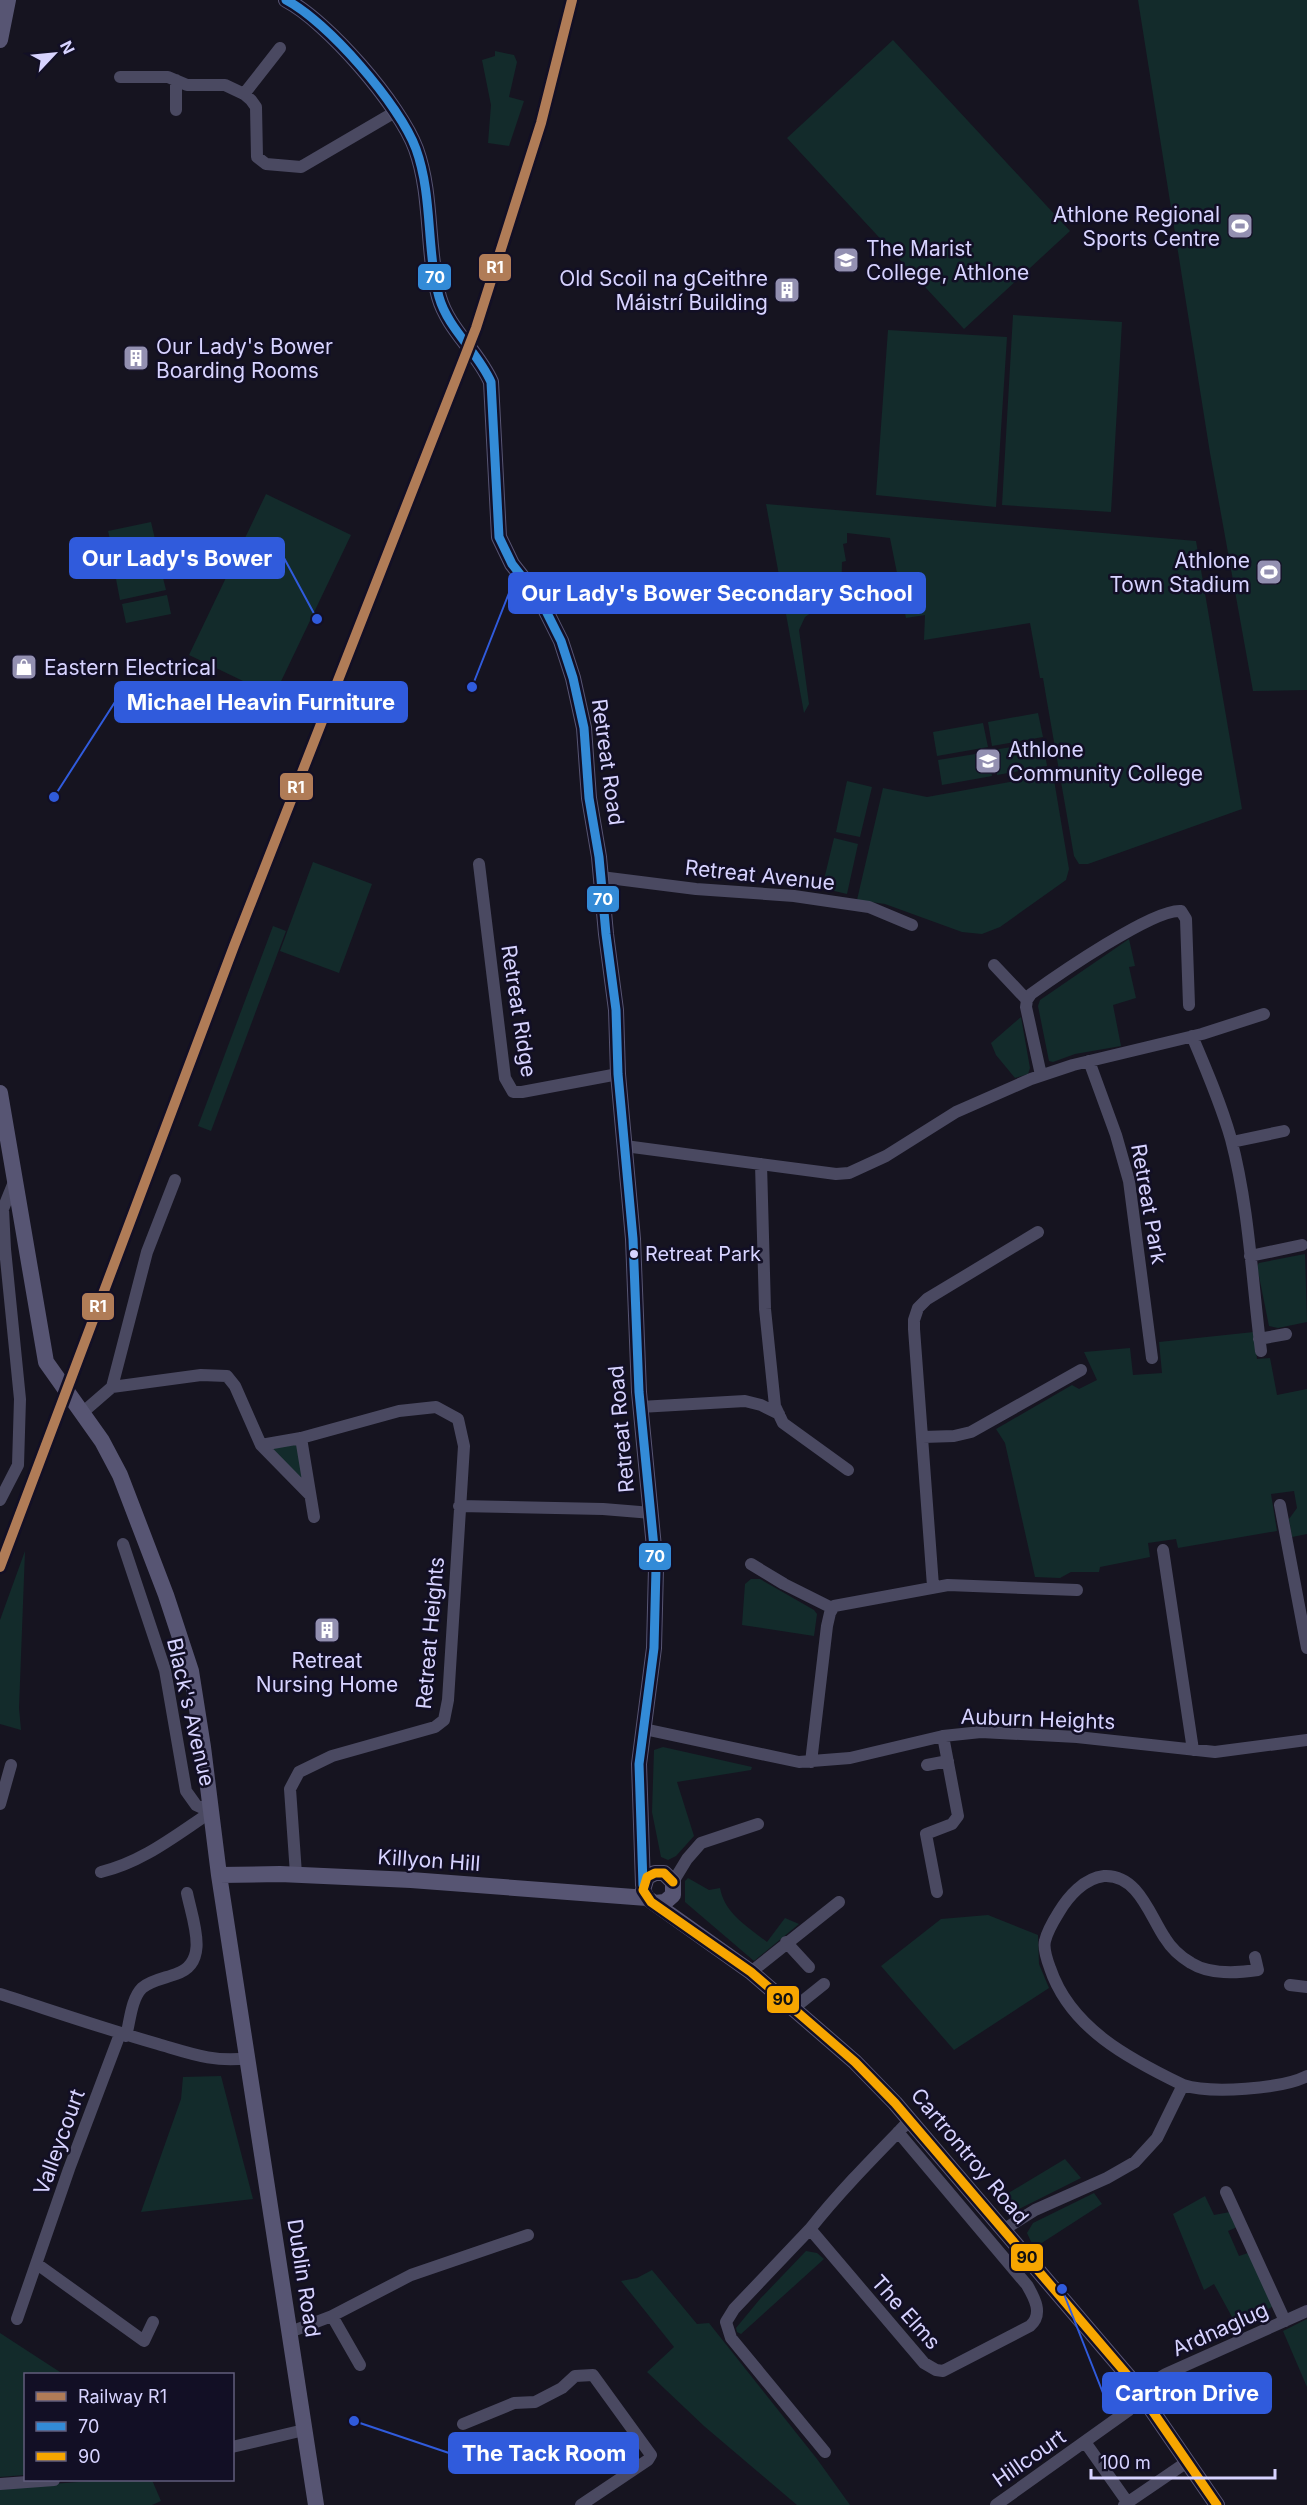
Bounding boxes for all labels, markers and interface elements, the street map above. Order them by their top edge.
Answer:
north arrow [24,24,84,84]
text: N [56,38,79,57]
place label: Athlone Regional Sports Centre [1053,202,1220,251]
sports icon: Athlone Regional Sports Centre [1225,211,1255,241]
place label: The Marist College, Athlone [866,236,1029,285]
school or university icon: The Marist College, Athlone [831,245,861,275]
line badge: R1 [478,253,512,282]
text: R1 [486,257,504,277]
line badge: 70 [417,263,452,291]
place label: Old Scoil na gCeithre Máistrí Building [559,266,768,315]
text: 70 [425,267,445,287]
building icon: Old Scoil na gCeithre Máistrí Building [772,275,802,305]
place label: Our Lady's Bower Boarding Rooms [156,334,333,383]
building icon: Our Lady's Bower Boarding Rooms [121,343,151,373]
callout: Our Lady's Bower [70,538,284,578]
text: Our Lady's Bower [82,545,272,571]
place label: Athlone Town Stadium [1109,548,1250,597]
sports icon: Athlone Town Stadium [1254,557,1284,587]
callout: Our Lady's Bower Secondary School [509,573,925,613]
text: Our Lady's Bower Secondary School [521,580,913,606]
shop icon: Eastern Electrical [9,652,39,682]
place label: Eastern Electrical [44,655,216,680]
callout: Michael Heavin Furniture [115,682,407,722]
text: Michael Heavin Furniture [127,689,395,715]
street label: Retreat Road [587,697,629,827]
place label: Athlone Community College [1008,737,1203,786]
school or university icon: Athlone Community College [973,746,1003,776]
line badge: R1 [279,772,314,801]
text: R1 [287,777,305,797]
street label: Retreat Avenue [684,855,836,895]
line badge: 70 [586,885,620,913]
text: 70 [593,889,613,909]
street label: Retreat Ridge [496,943,542,1079]
street label: Retreat Park [1126,1142,1172,1267]
place label: Retreat Park [645,1242,761,1266]
marker: Retreat Park [628,1248,640,1260]
line badge: R1 [81,1292,115,1321]
text: R1 [89,1296,107,1316]
street label: Retreat Road [603,1364,639,1494]
line badge: 70 [638,1542,672,1571]
text: 70 [645,1546,665,1566]
street label: Retreat Heights [411,1556,449,1710]
building icon: Retreat Nursing Home [312,1615,342,1645]
street label: Black's Avenue [162,1636,220,1788]
place label: Retreat Nursing Home [256,1648,398,1697]
street label: Auburn Heights [960,1704,1116,1734]
street label: Killyon Hill [377,1844,481,1876]
line badge: 90 [766,1985,800,2014]
text: 90 [772,1989,794,2009]
street label: Cartrontroy Road [906,2083,1034,2229]
street label: Valleycourt [28,2086,90,2198]
street label: Dublin Road [282,2217,326,2339]
line badge: 90 [1010,2243,1044,2272]
text: 90 [1016,2247,1038,2267]
street label: The Elms [866,2270,946,2354]
street label: Ardnaglug [1168,2297,1272,2361]
legend [24,2373,234,2481]
callout: Cartron Drive [1103,2373,1271,2413]
text: Cartron Drive [1115,2380,1259,2406]
text: Railway R1 [78,2386,167,2407]
text: 70 [78,2416,99,2437]
street label: Hillcourt [988,2424,1070,2492]
callout: The Tack Room [449,2433,638,2473]
text: The Tack Room [462,2440,626,2466]
scale bar [1091,2442,1276,2480]
text: 90 [78,2446,101,2467]
text: 100 m [1100,2452,1151,2473]

